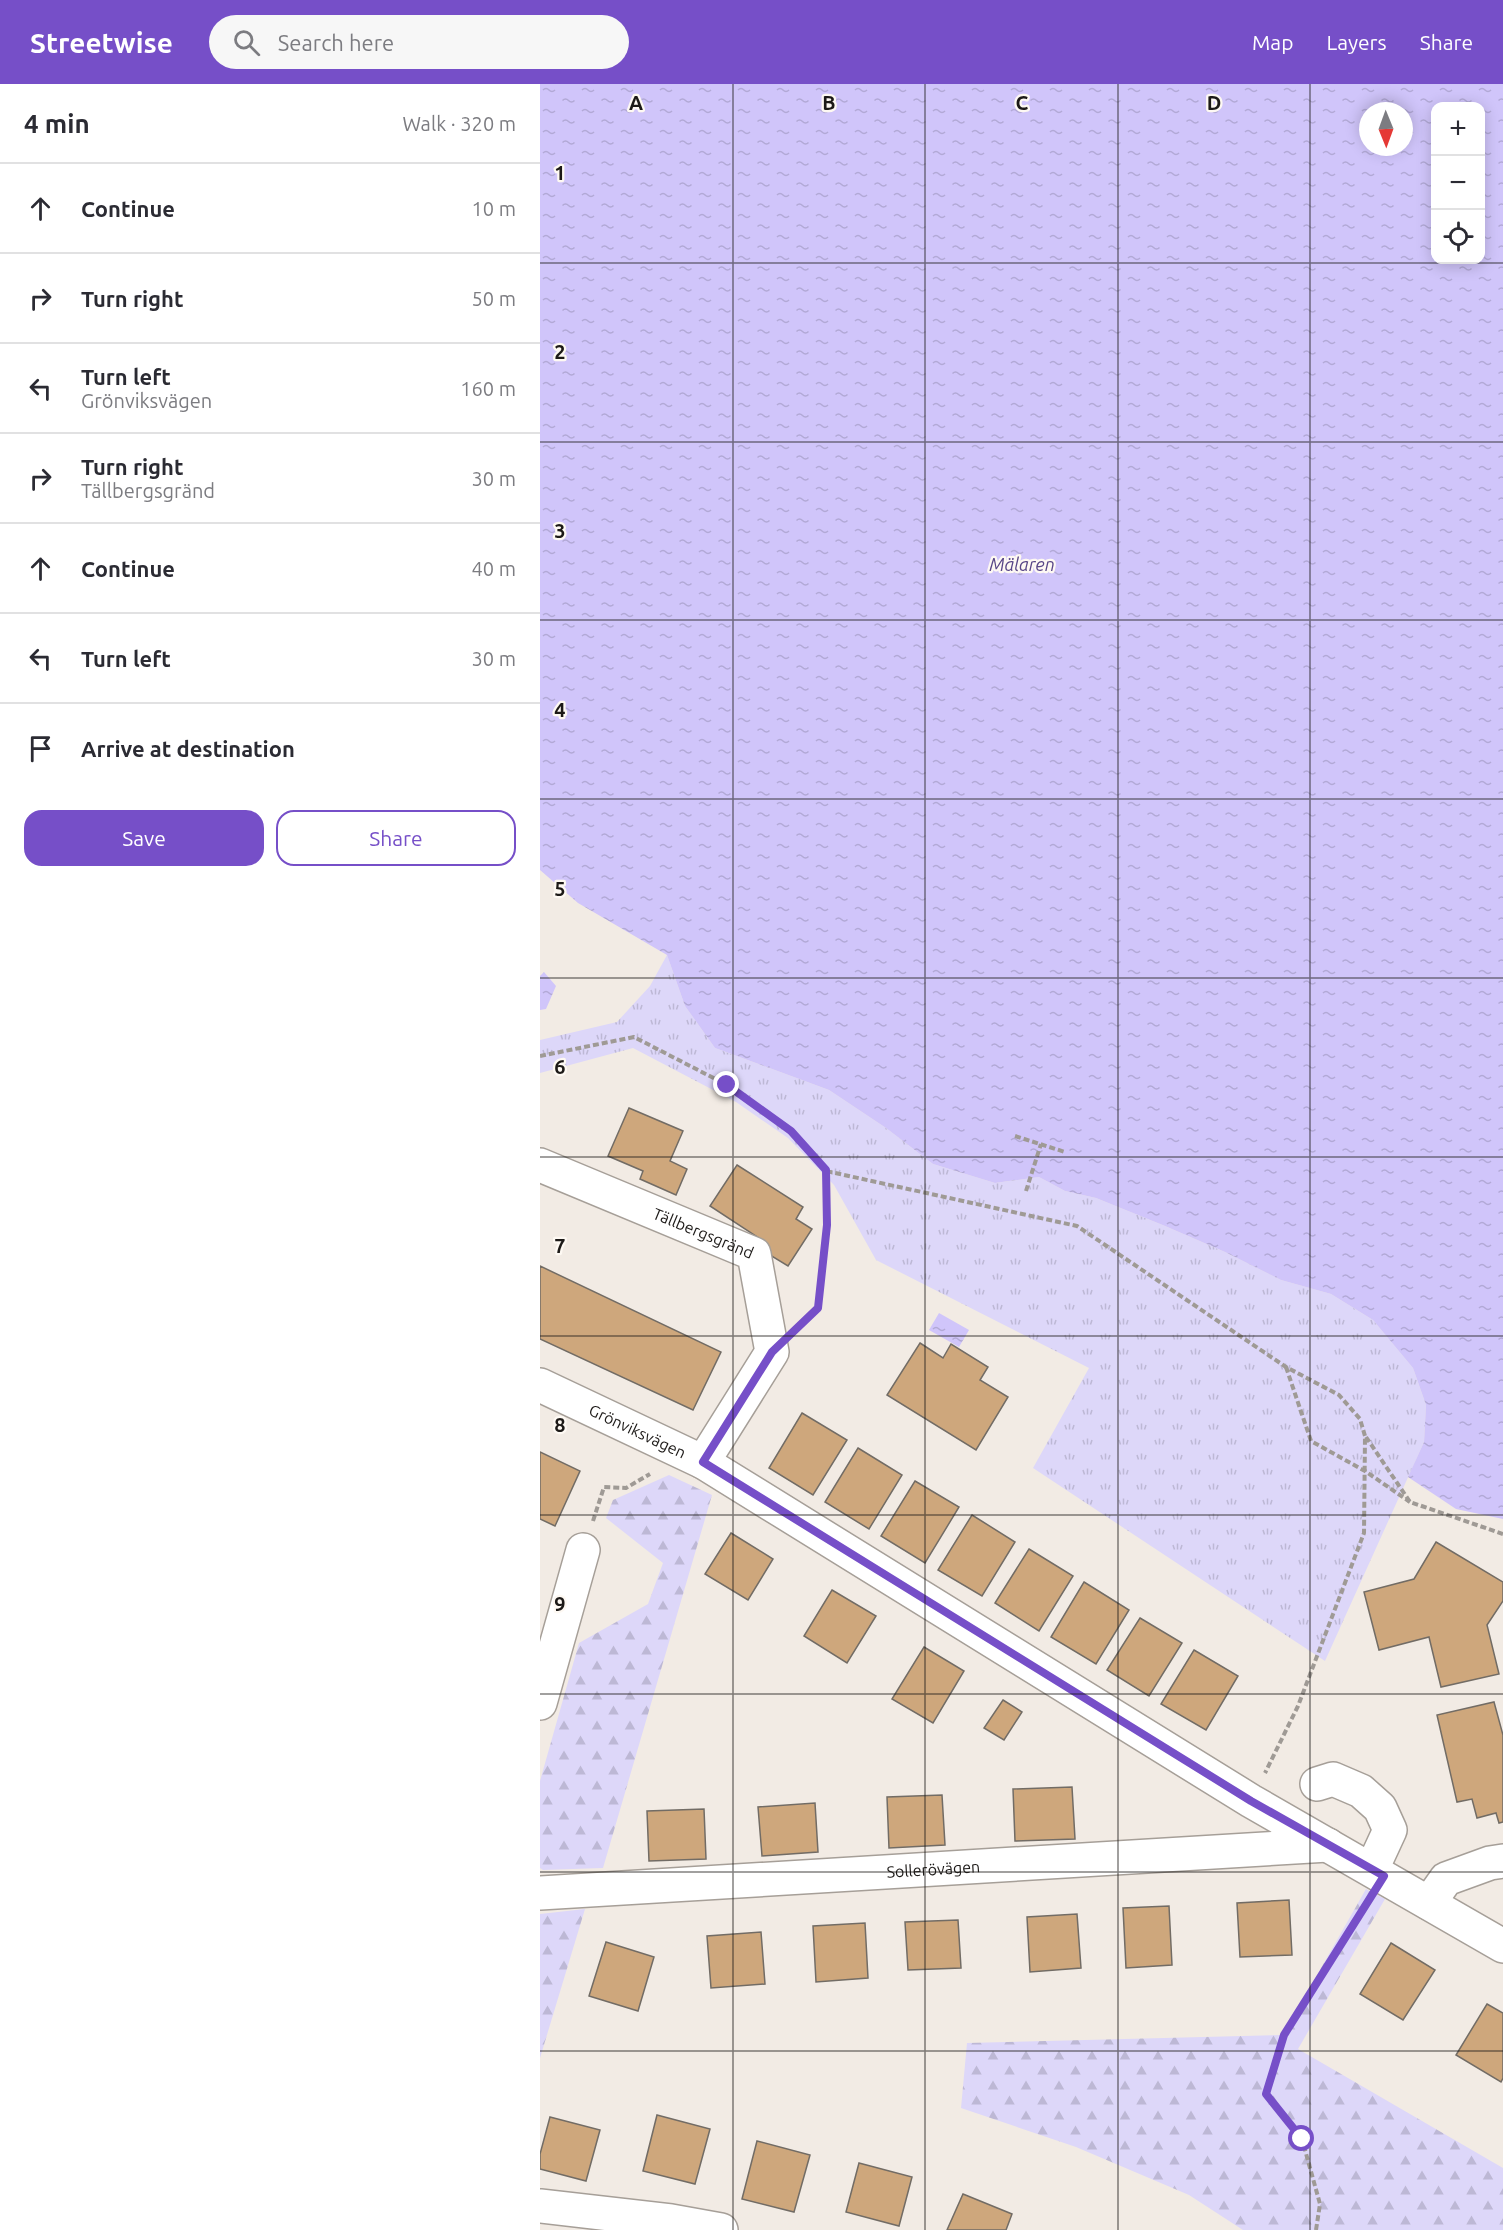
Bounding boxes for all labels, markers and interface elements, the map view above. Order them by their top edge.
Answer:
search box [209,15,629,69]
icon: search [230,26,263,59]
text: Streetwise [30,27,173,58]
text: Search here [278,30,394,55]
text: Map [1252,30,1293,54]
text: Layers [1326,30,1387,54]
text: Share [1420,30,1473,54]
text: A [629,91,643,114]
text: B [822,91,836,114]
text: C [1016,91,1029,114]
text: D [1207,91,1221,114]
north arrow [1359,102,1413,156]
map controls [1431,102,1485,264]
button: + [1431,102,1485,156]
text: 4 min [24,109,90,138]
text: Walk · 320 m [403,112,516,135]
button: − [1431,156,1485,210]
text: 1 [554,161,566,184]
icon: ahead [24,192,57,225]
text: Continue [81,196,175,221]
text: 10 m [472,197,516,220]
button: locate [1431,210,1485,264]
icon: right [24,282,57,315]
text: Turn right [81,286,183,311]
text: 50 m [472,287,516,310]
text: 2 [554,340,566,363]
text: Turn left [81,364,171,389]
icon: left [24,372,57,405]
text: 160 m [460,377,516,400]
text: Grönviksvägen [81,389,212,412]
text: Turn right [81,454,183,479]
icon: right [24,462,57,495]
text: 30 m [472,467,516,490]
text: Tällbergsgränd [81,479,215,502]
text: 3 [554,519,566,542]
icon: ahead [24,552,57,585]
water label: Mälaren [989,554,1055,574]
text: Continue [81,556,175,581]
text: 40 m [472,557,516,580]
icon: left [24,642,57,675]
text: Turn left [81,646,171,671]
text: 30 m [472,647,516,670]
text: 4 [554,698,566,721]
icon: arrive [24,732,57,765]
text: Arrive at destination [81,736,295,761]
button: Save [24,810,264,866]
button: Share [276,810,516,866]
text: 5 [554,877,566,900]
text: 6 [554,1055,566,1078]
route end [713,1071,739,1097]
street label: Tällbergsgränd [650,1204,756,1262]
text: 7 [554,1234,566,1257]
street label: Grönviksvägen [586,1401,689,1462]
text: 8 [554,1413,566,1436]
text: 9 [554,1592,566,1615]
street label: Sollerövägen [886,1857,981,1881]
route start [1288,2125,1314,2151]

